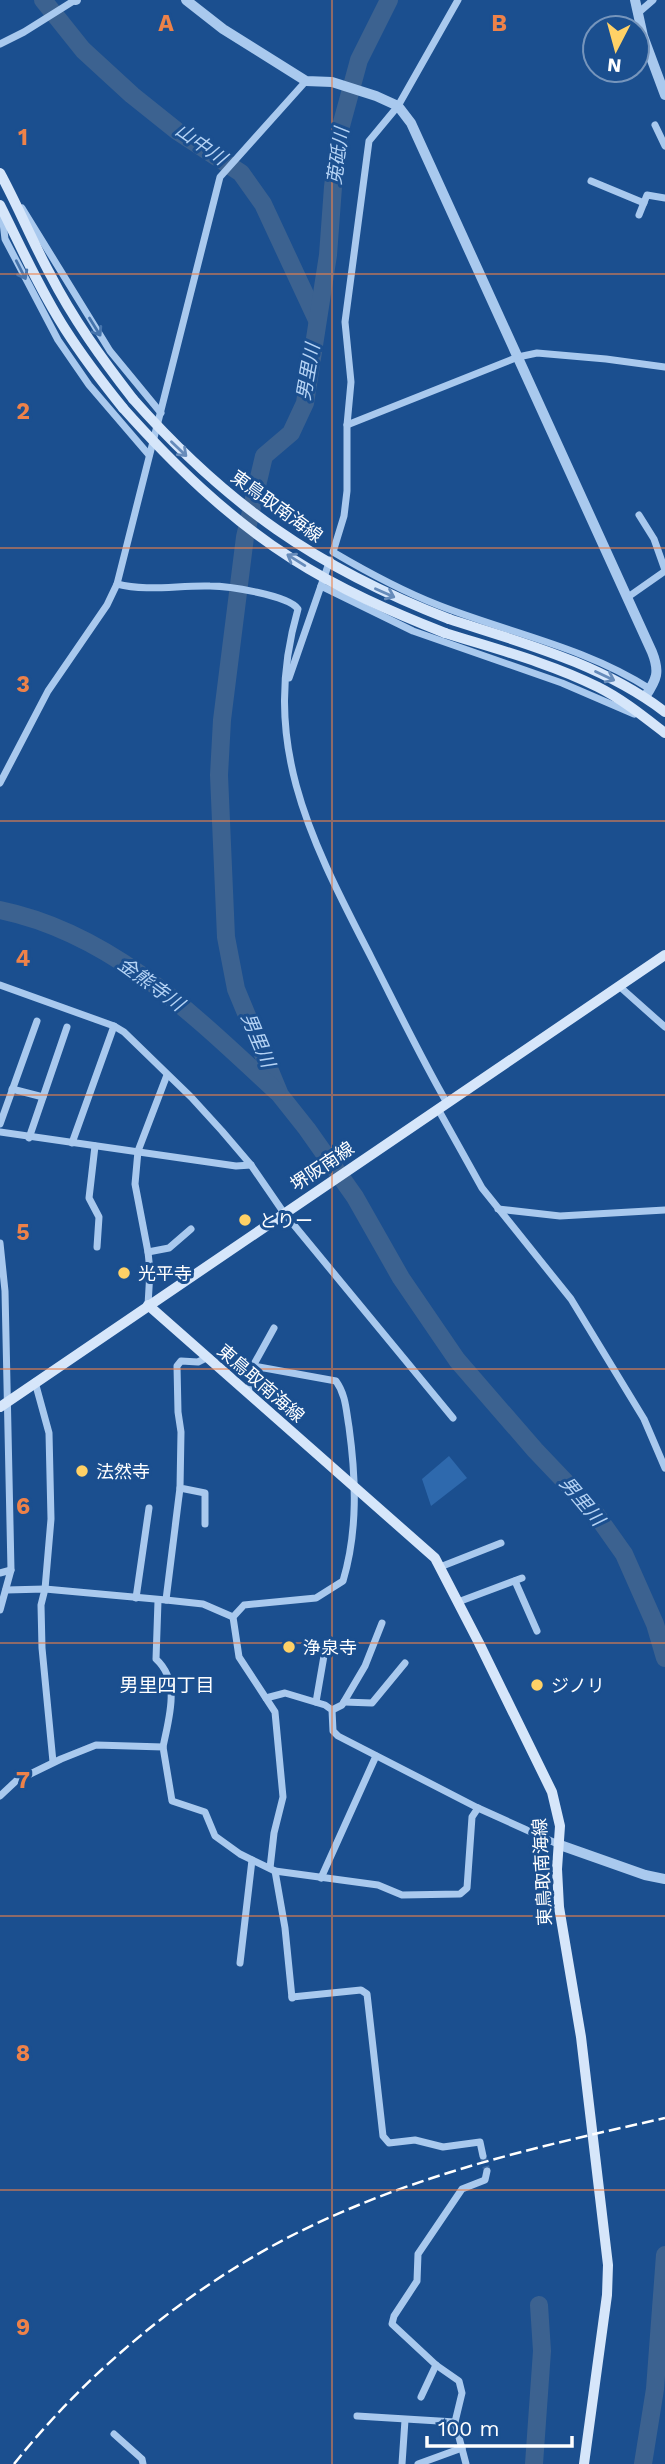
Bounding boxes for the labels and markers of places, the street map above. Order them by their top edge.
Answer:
place label: とりー [259,1210,313,1231]
marker: とりー [237,1212,253,1228]
place label: 光平寺 [138,1263,192,1284]
marker: 光平寺 [116,1265,132,1281]
place label: 法然寺 [96,1461,150,1482]
marker: 法然寺 [74,1463,90,1479]
place label: 浄泉寺 [303,1637,357,1658]
marker: 浄泉寺 [281,1639,297,1655]
place label: ジノリ [551,1675,605,1696]
marker: ジノリ [529,1677,545,1693]

